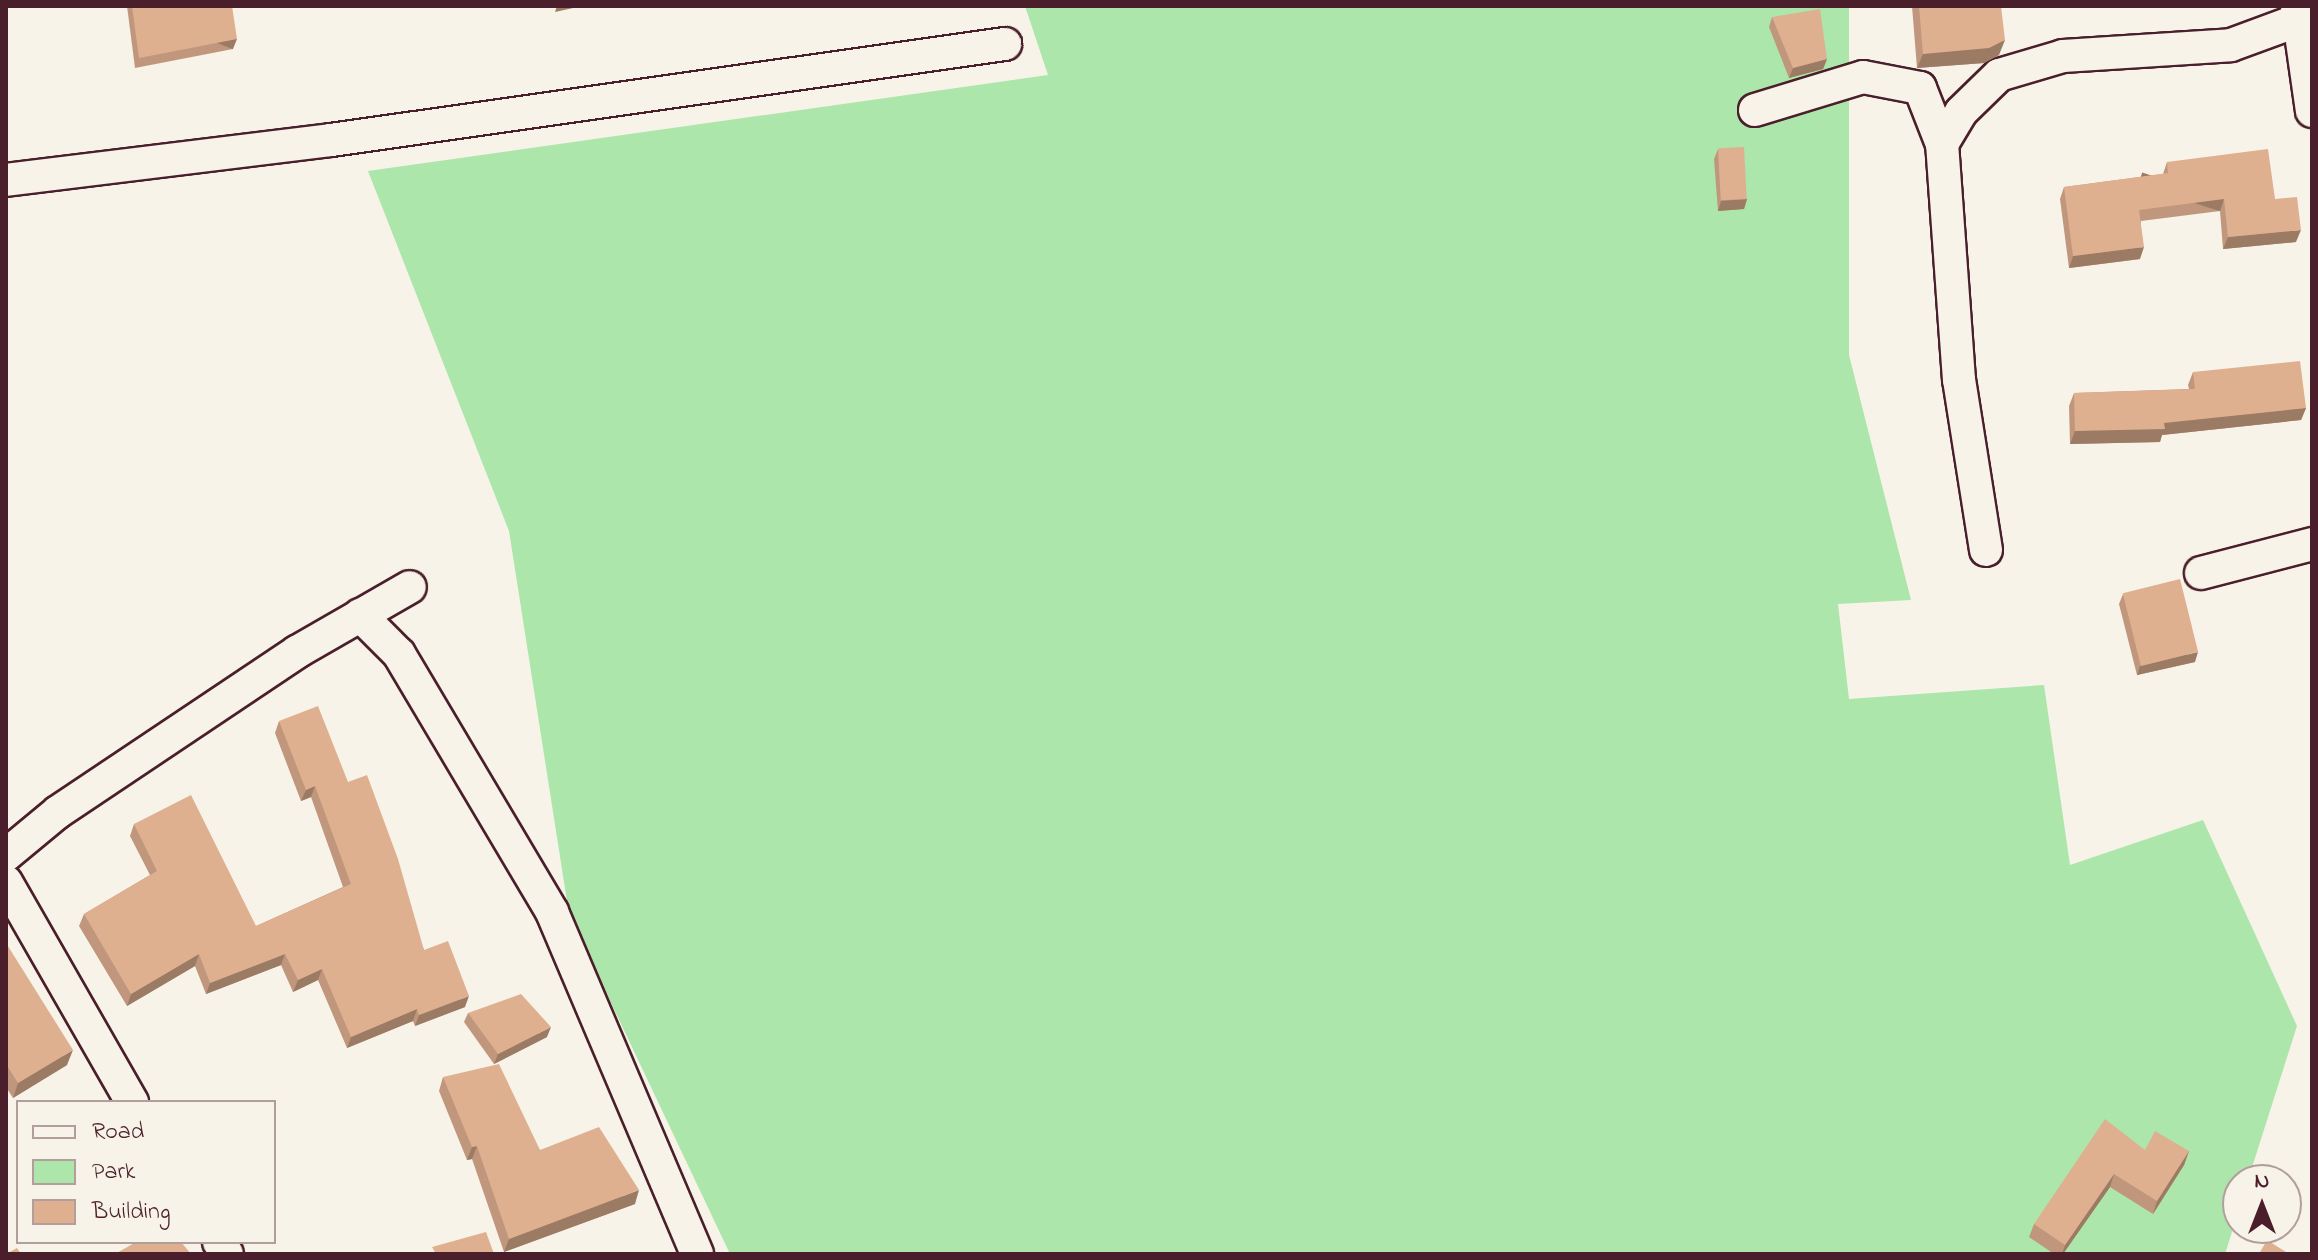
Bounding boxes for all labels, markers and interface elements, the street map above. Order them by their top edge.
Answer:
legend [16,1100,276,1244]
text: Road [92,1115,144,1150]
text: Park [92,1155,135,1190]
north arrow [2222,1164,2302,1244]
text: N [2255,1166,2269,1198]
text: Building [92,1195,171,1230]

